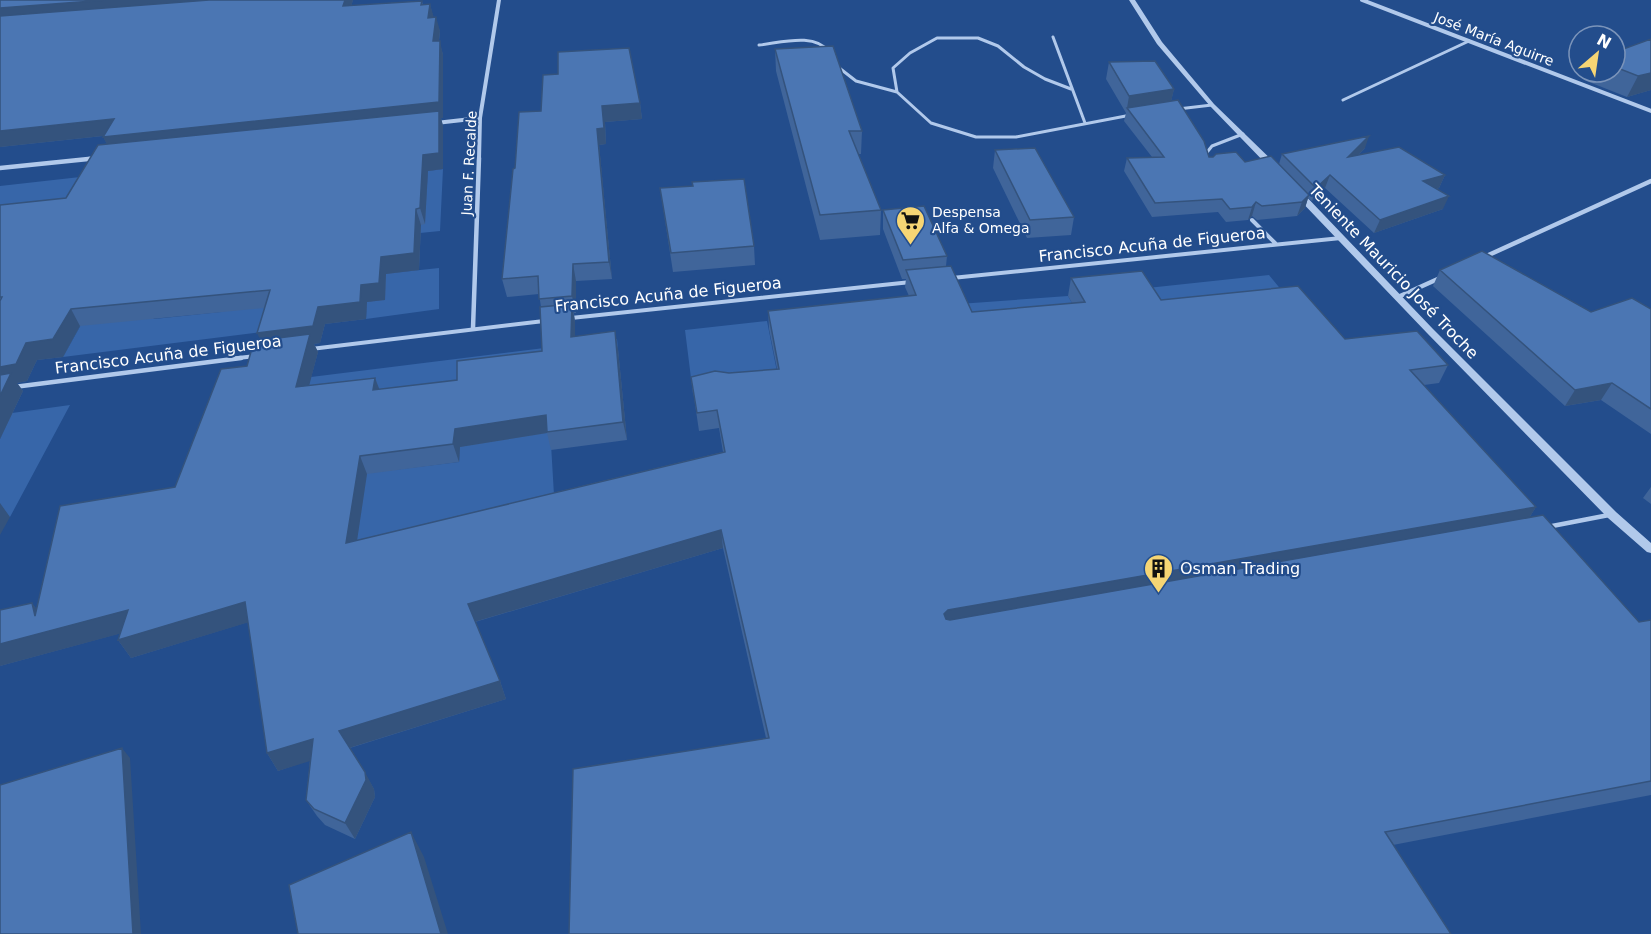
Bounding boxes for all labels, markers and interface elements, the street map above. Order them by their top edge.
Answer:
street label: José María Aguirre [1431,8,1556,69]
north arrow [1567,24,1627,84]
text: N [1594,30,1614,53]
street label: Juan F. Recalde [458,110,480,217]
street label: Teniente Mauricio José Troche [1304,179,1482,363]
supermarket icon: Despensa Alfa & Omega [895,204,927,246]
place label: Despensa Alfa & Omega [932,204,1030,236]
street label: Francisco Acuña de Figueroa [1038,223,1266,266]
street label: Francisco Acuña de Figueroa [554,273,782,316]
street label: Francisco Acuña de Figueroa [54,331,282,378]
building icon: Osman Trading [1143,552,1175,594]
place label: Osman Trading [1180,559,1300,578]

